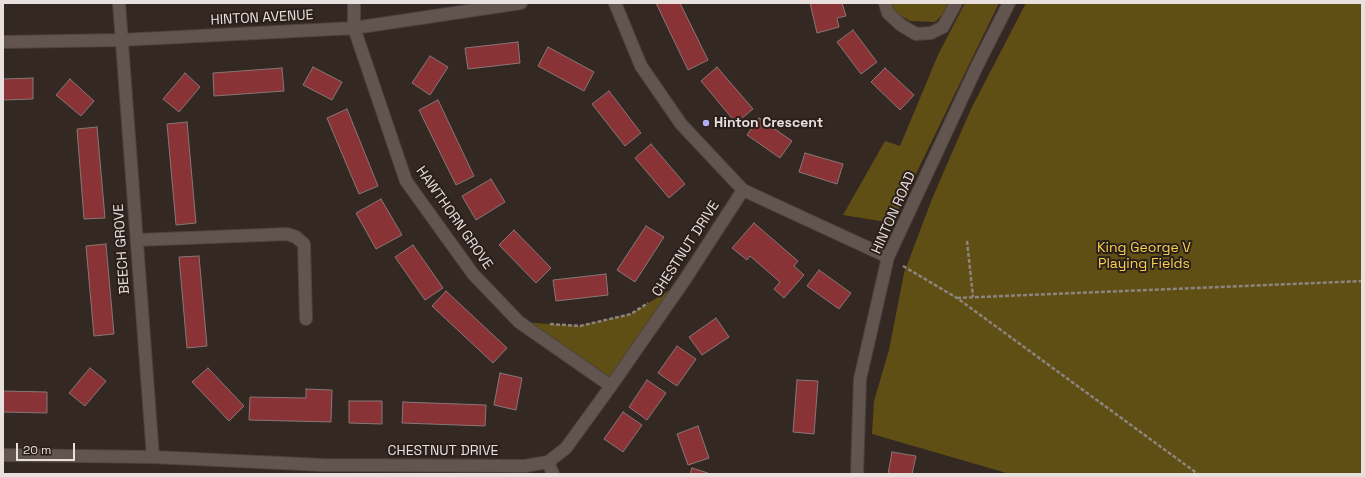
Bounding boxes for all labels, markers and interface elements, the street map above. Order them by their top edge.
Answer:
street label: HINTON AVENUE [210,7,314,29]
place label: Hinton Crescent [714,115,823,131]
marker: Hinton Crescent [701,118,711,128]
street label: HAWTHORN GROVE [412,163,496,273]
street label: HINTON ROAD [868,169,920,257]
street label: CHESTNUT DRIVE [649,198,723,300]
street label: BEECH GROVE [110,203,134,295]
park label: King George V Playing Fields [1097,240,1191,272]
scale bar [18,435,77,461]
text: 20 m [23,442,51,458]
street label: CHESTNUT DRIVE [388,443,498,459]

